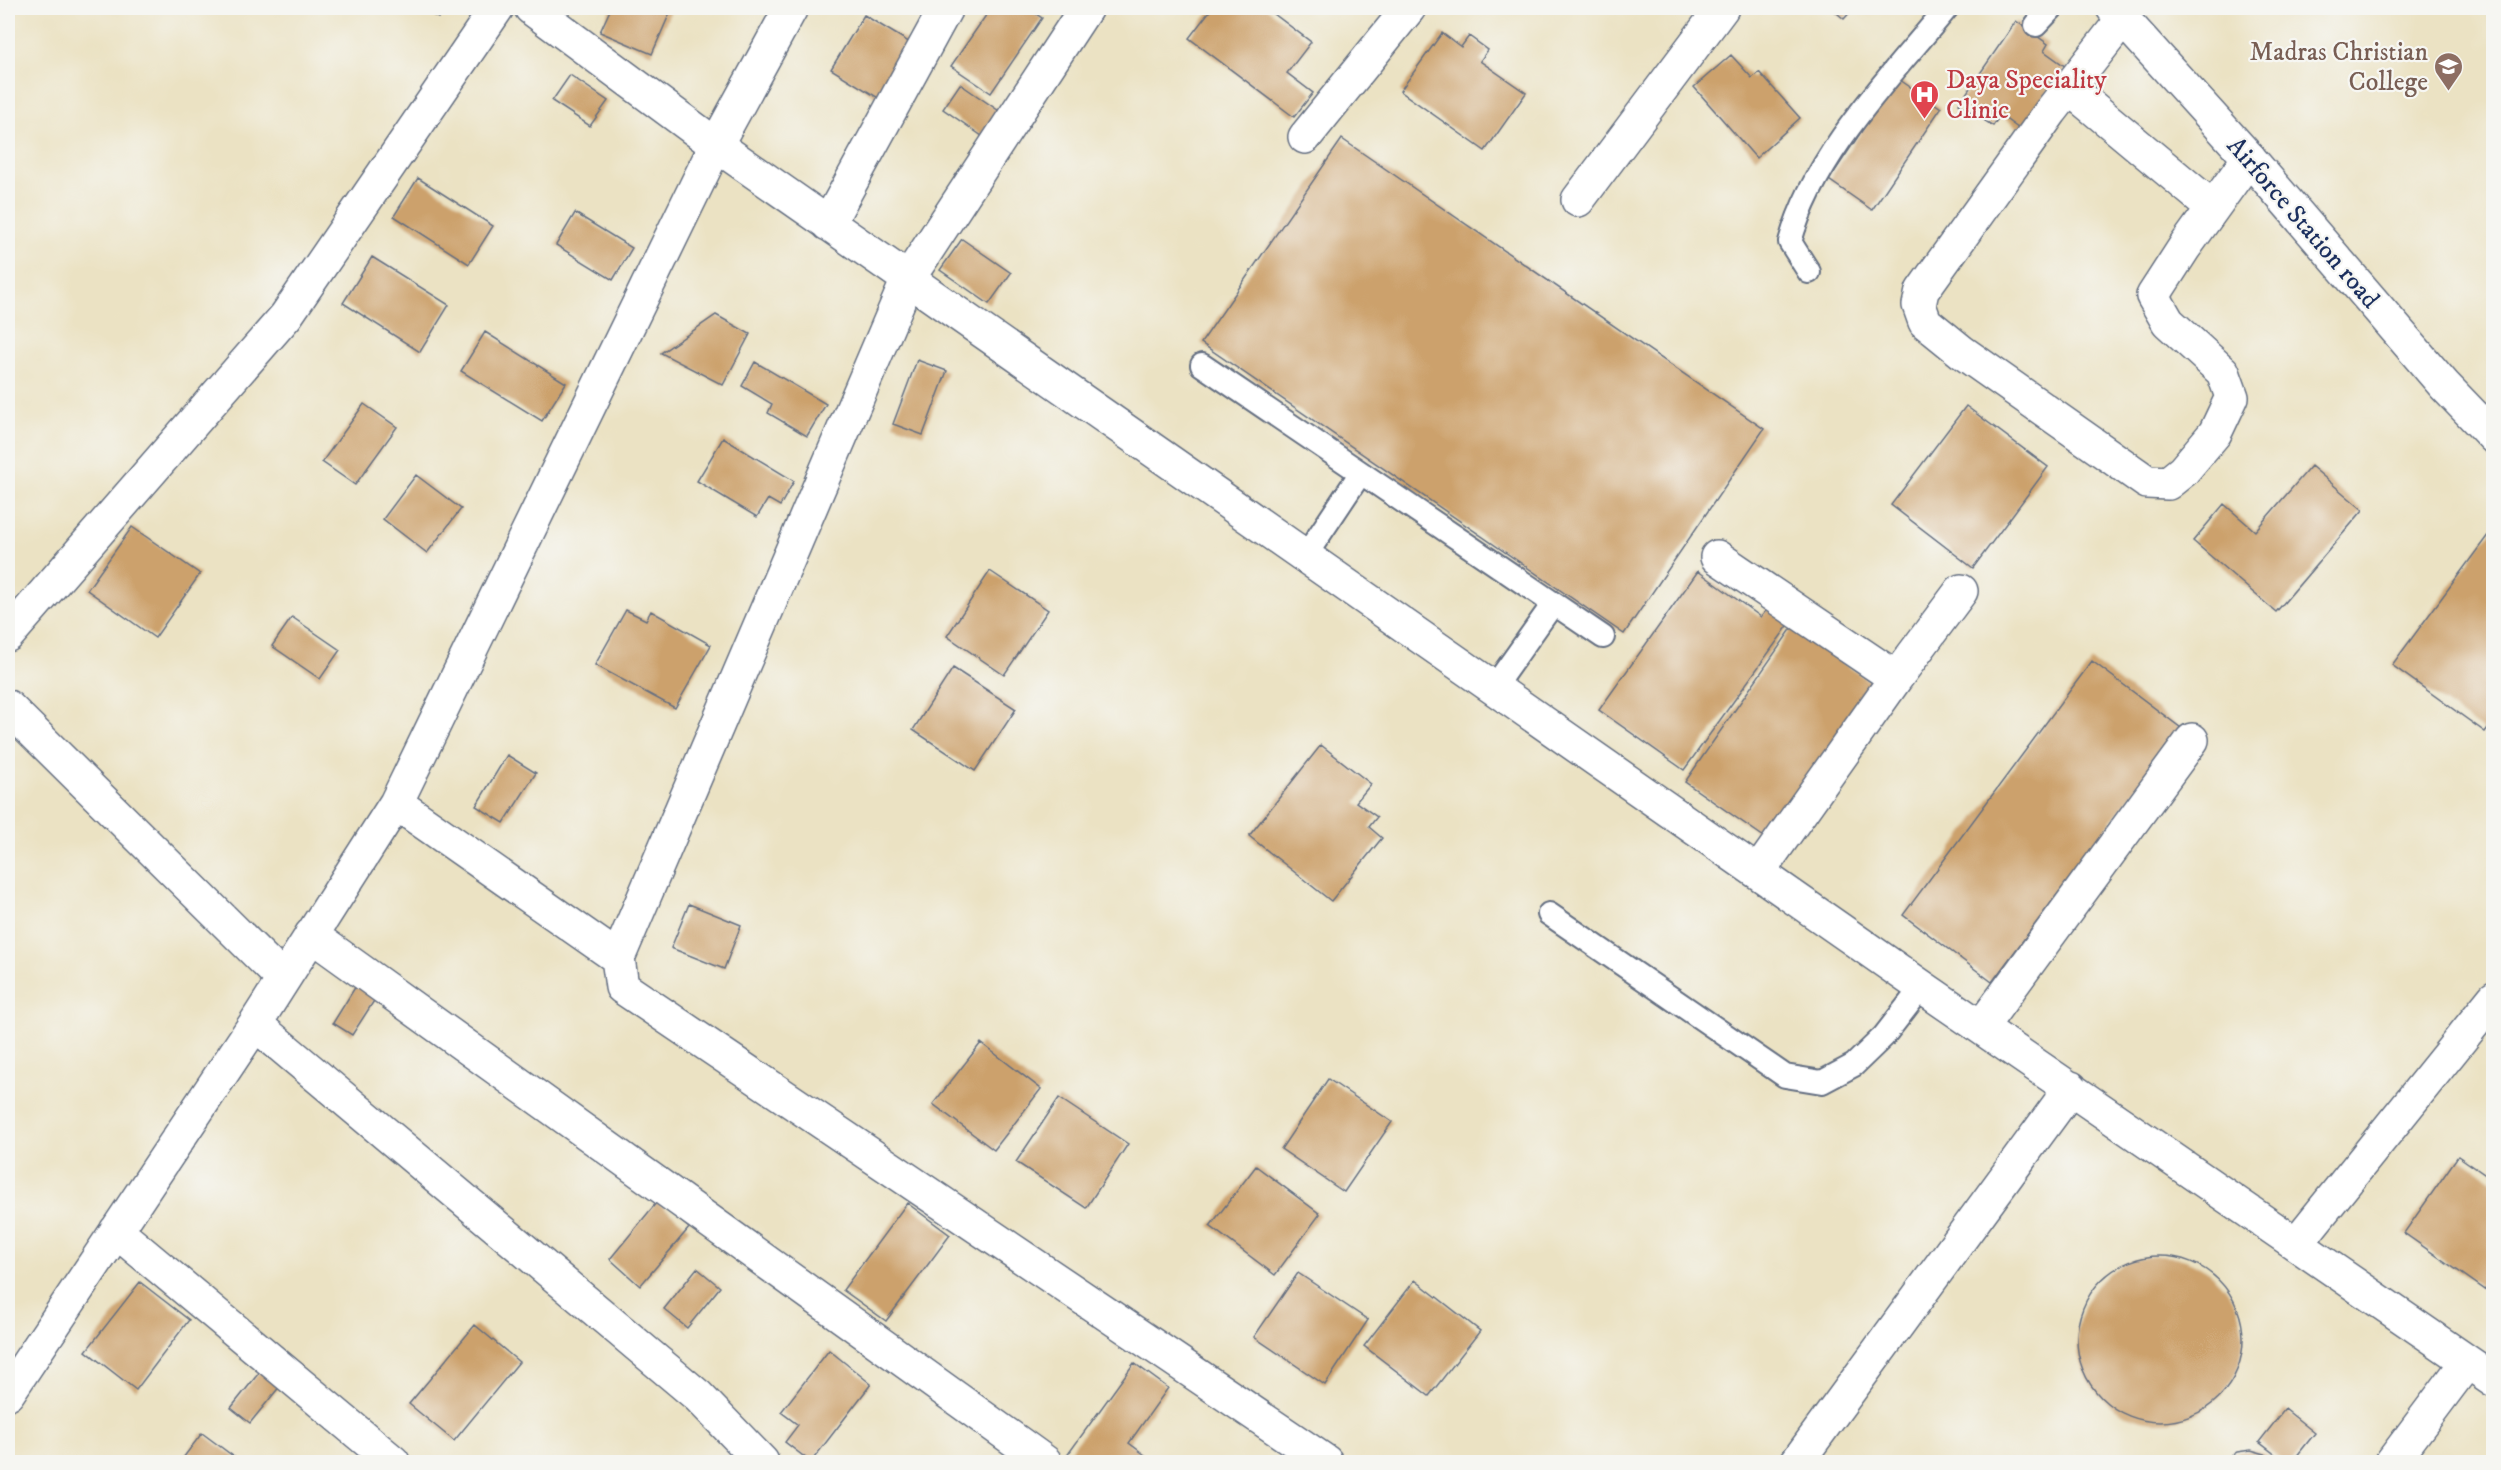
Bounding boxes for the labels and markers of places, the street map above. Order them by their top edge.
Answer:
place label: Madras Christian College [2250,36,2428,99]
school or university icon: Madras Christian College [2433,50,2465,92]
place label: Daya Speciality Clinic [1946,64,2107,127]
hospital icon: Daya Speciality Clinic [1909,78,1941,120]

